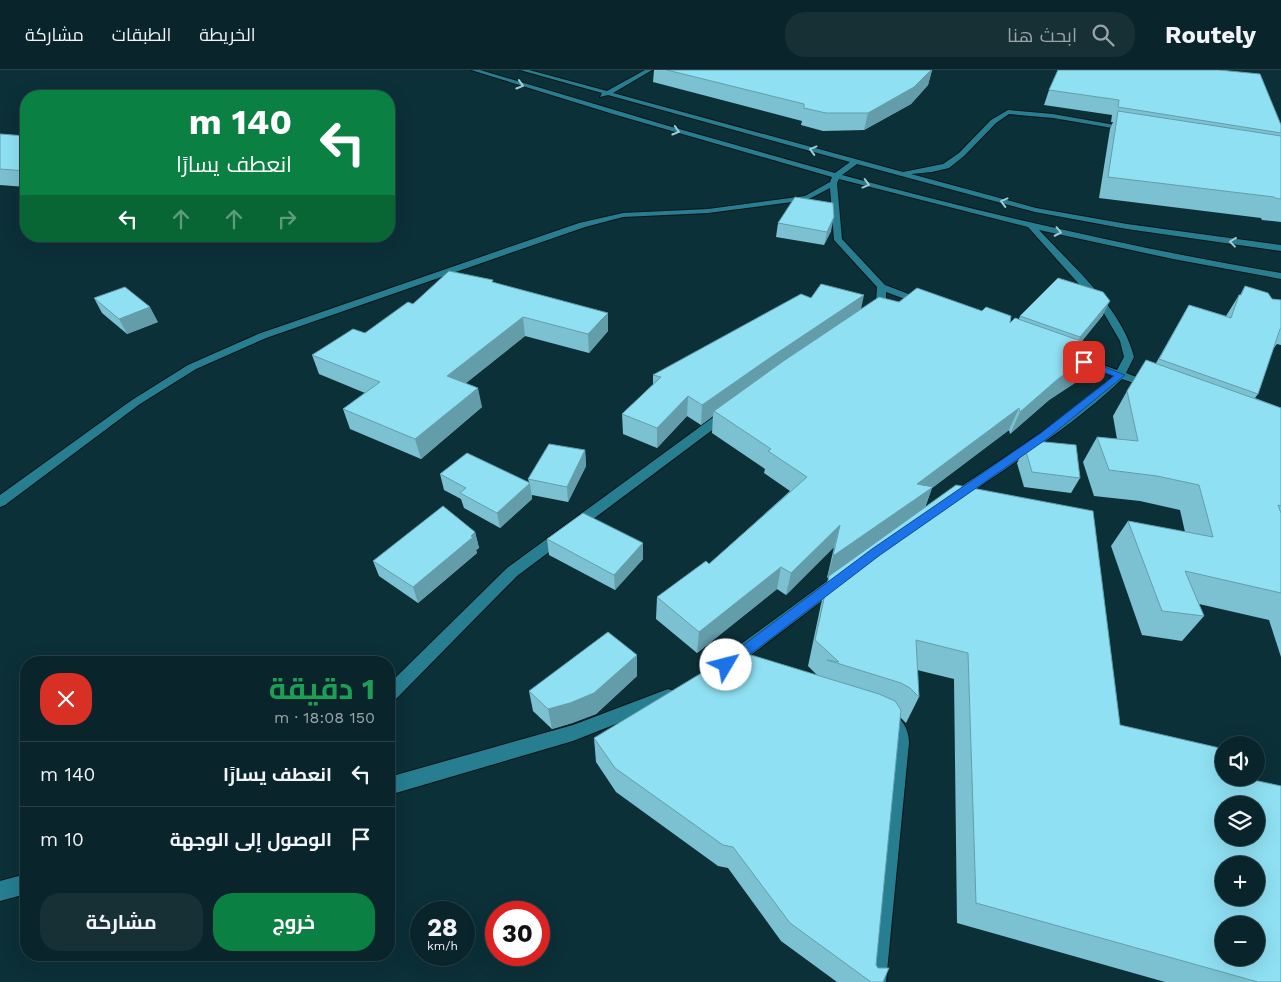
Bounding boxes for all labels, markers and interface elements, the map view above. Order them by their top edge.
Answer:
search box [785,12,1135,57]
icon: search [1089,21,1117,49]
text: Routely [1165,21,1256,49]
text: مشاركة [25,24,84,45]
text: الطبقات [112,24,171,45]
text: الخريطة [199,24,256,45]
text: ابحث هنا [1007,24,1077,47]
one-way arrow [515,79,524,89]
text: 140 m [189,101,292,143]
icon: left [310,110,375,175]
one-way arrow [671,125,680,136]
one-way arrow [809,145,818,156]
text: انعطف يسارًا [176,152,292,177]
one-way arrow [862,178,871,189]
one-way arrow [1000,197,1008,207]
icon: left [114,205,142,233]
icon: ahead [167,205,195,233]
icon: ahead [220,205,248,233]
icon: right [273,205,301,233]
one-way arrow [1053,226,1062,237]
one-way arrow [1228,237,1236,248]
pin [1063,341,1105,383]
icon: arrive [1070,348,1098,376]
position arrow [699,638,751,690]
text: 1 دقيقة [269,671,375,706]
button: close [40,673,92,725]
text: 150 m · 18:08 [274,708,375,727]
map controls [1215,736,1265,966]
button: sound [1215,736,1265,786]
icon: left [347,760,375,788]
text: 140 m [40,763,95,786]
text: انعطف يسارًا [223,763,332,786]
button: layers [1215,796,1265,846]
icon: arrive [347,825,375,853]
text: 10 m [40,828,84,851]
text: الوصول إلى الوجهة [170,828,332,851]
button: + [1215,856,1265,906]
button: مشاركة [40,893,203,951]
button: خروج [213,893,375,951]
speed limit sign: 30 [485,901,550,966]
text: 28 [427,913,458,942]
button: − [1215,916,1265,966]
text: km/h [427,939,458,953]

